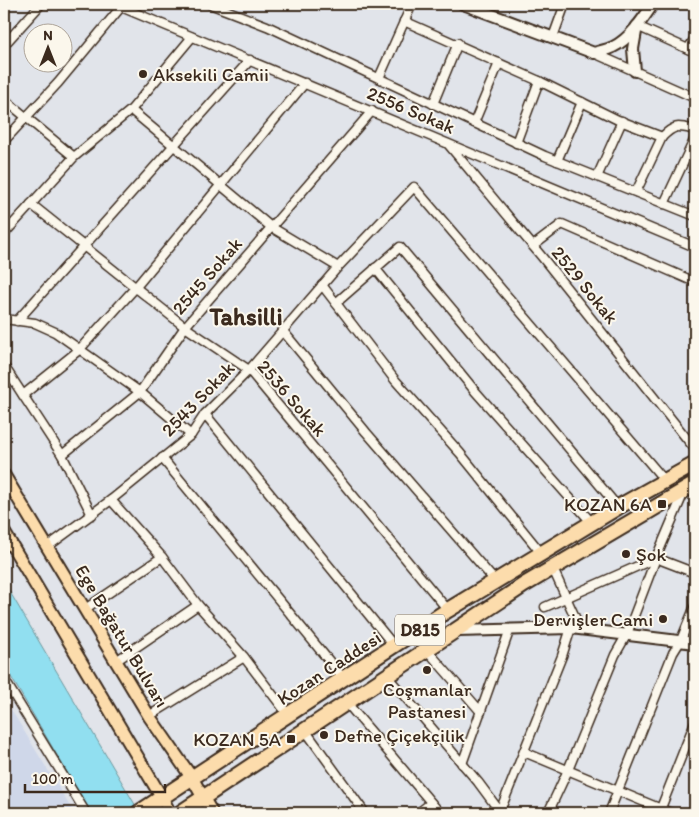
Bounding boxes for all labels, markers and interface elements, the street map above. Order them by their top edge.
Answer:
north arrow [22,22,72,72]
text: N [43,27,53,44]
place label: Aksekili Camii [153,63,269,86]
marker: Aksekili Camii [137,68,149,80]
street label: 2556 Sokak [363,81,459,139]
street label: 2545 Sokak [167,232,247,319]
street label: 2529 Sokak [547,241,624,329]
district label: Tahsilli [208,302,283,331]
street label: 2536 Sokak [253,355,332,441]
street label: 2543 Sokak [157,357,240,441]
place label: KOZAN 6A [564,493,652,516]
marker: KOZAN 6A [656,498,668,510]
place label: Şok [636,543,666,566]
marker: Şok [620,548,632,560]
street label: Ege Bağatur Bulvarı [70,560,174,712]
place label: Dervişler Cami [533,608,653,631]
marker: Dervişler Cami [657,613,669,625]
road number: D815 [395,614,445,646]
street label: Kozan Caddesi [273,626,385,710]
marker: Coşmanlar Pastanesi [421,664,433,676]
place label: Coşmanlar Pastanesi [383,678,472,723]
place label: Defne Çiçekçilik [334,724,465,747]
place label: KOZAN 5A [193,728,281,751]
marker: Defne Çiçekçilik [318,729,330,741]
marker: KOZAN 5A [285,733,297,745]
scale bar [25,762,165,794]
text: 100 m [32,770,74,788]

